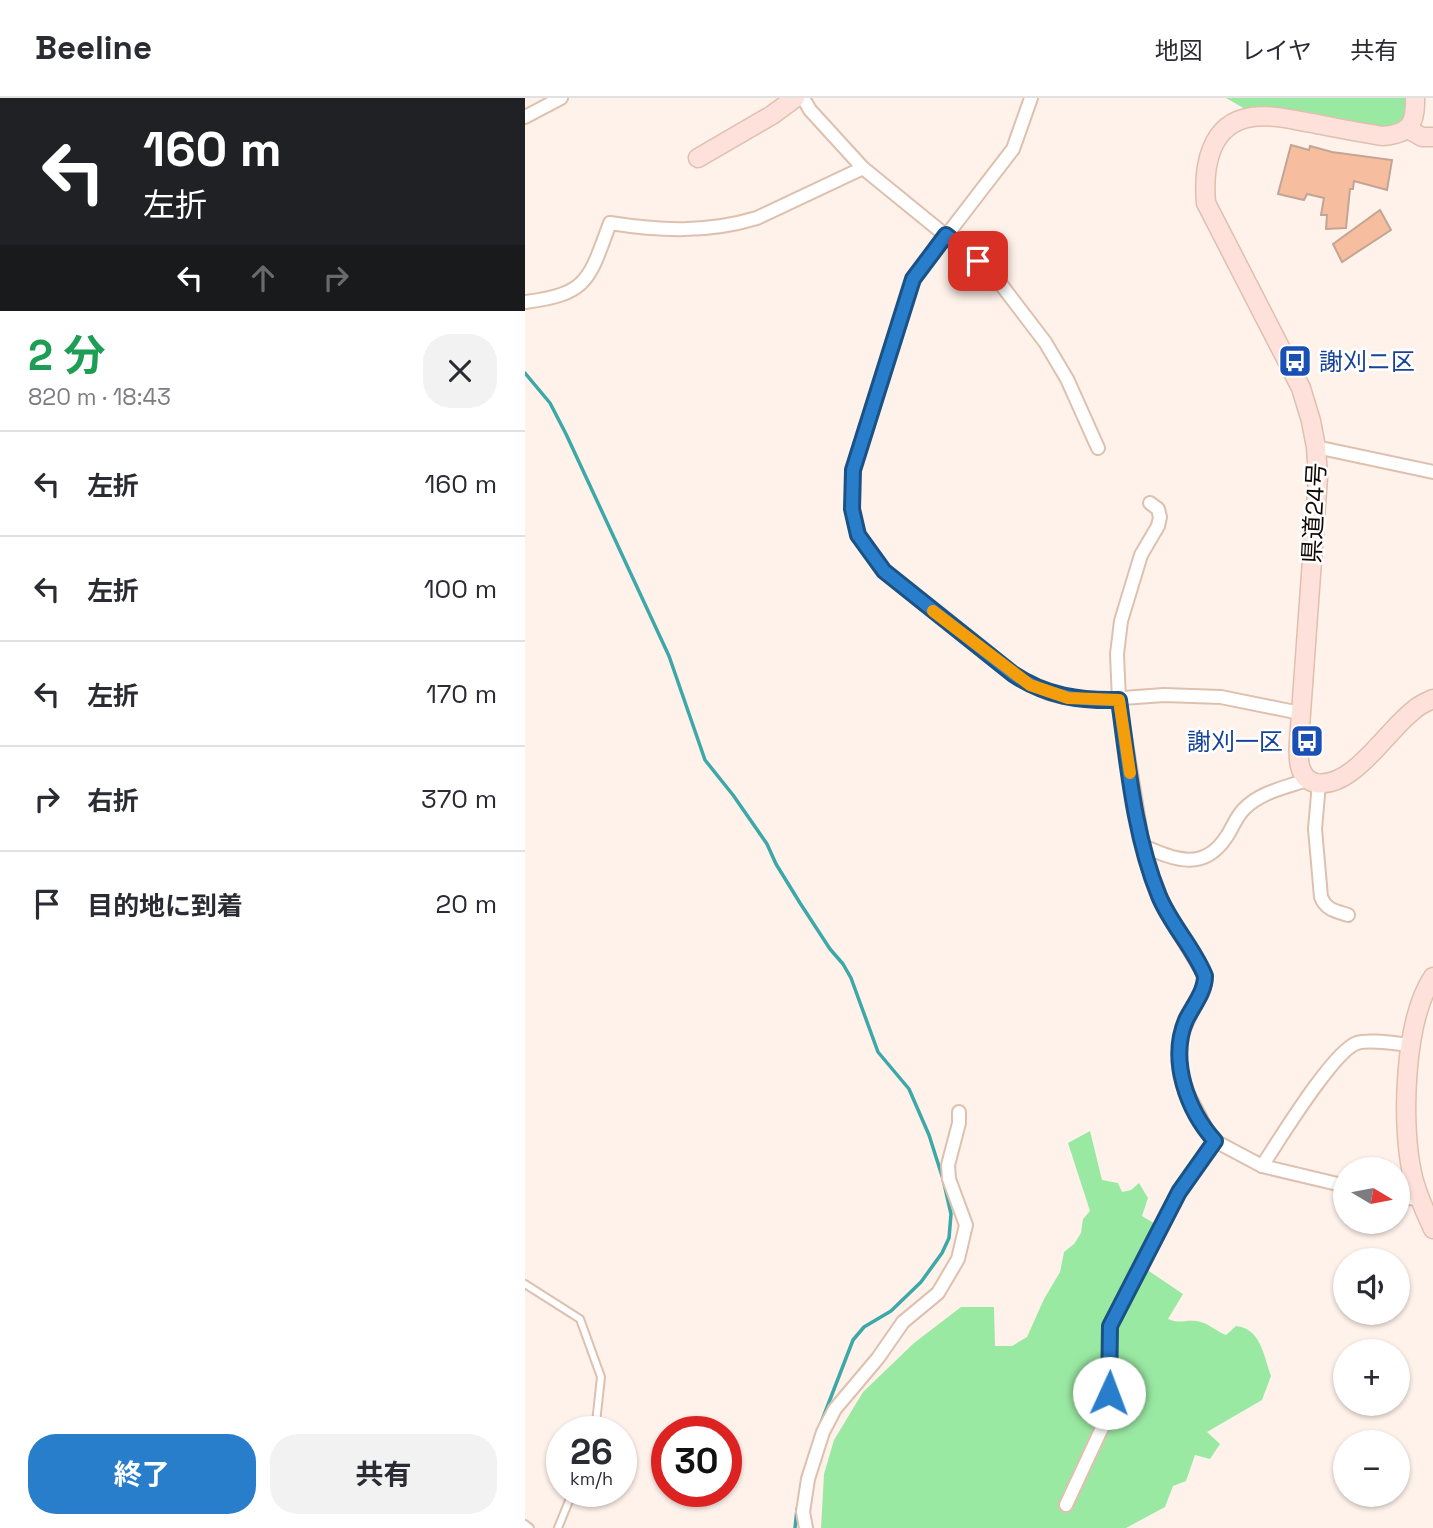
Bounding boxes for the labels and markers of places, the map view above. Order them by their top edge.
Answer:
pin [948,231,1008,291]
bus stop icon: 謝刈ニ区 [1276,342,1314,380]
place label: 謝刈ニ区 [1319,346,1415,377]
bus stop icon: 謝刈一区 [1288,722,1326,760]
place label: 謝刈一区 [1187,726,1283,757]

